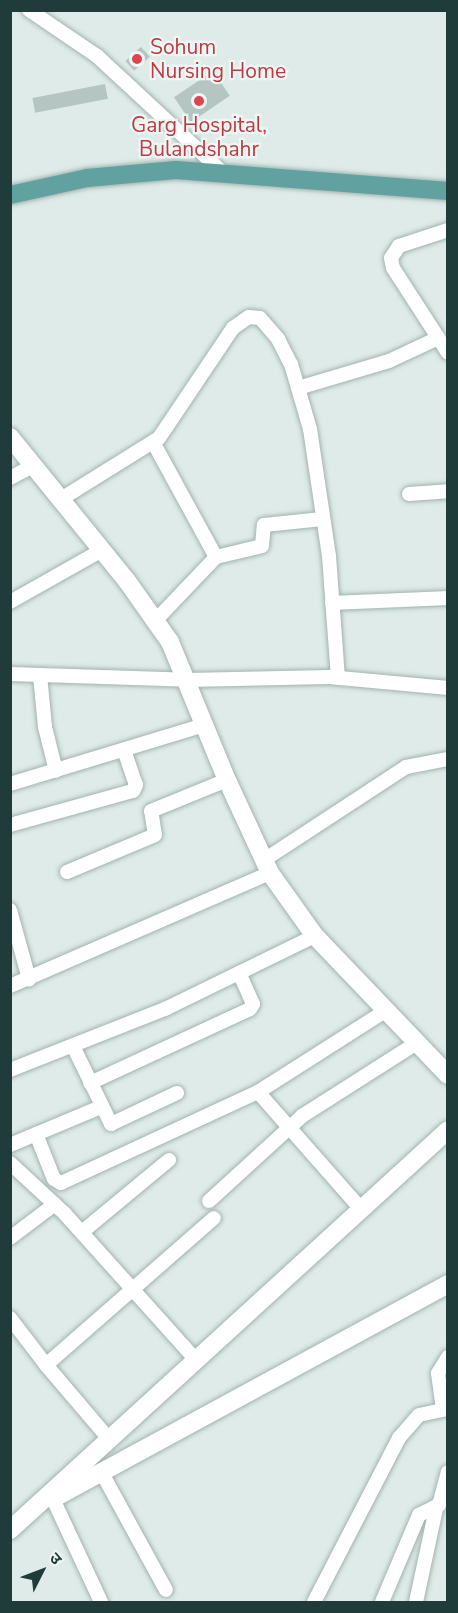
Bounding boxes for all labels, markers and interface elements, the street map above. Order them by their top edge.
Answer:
place label: Sohum Nursing Home [150,34,286,84]
marker: Sohum Nursing Home [128,50,146,68]
marker: Garg Hospital, Bulandshahr [190,92,208,110]
place label: Garg Hospital, Bulandshahr [131,112,267,162]
north arrow [12,1541,72,1601]
text: उ [44,1548,67,1570]

